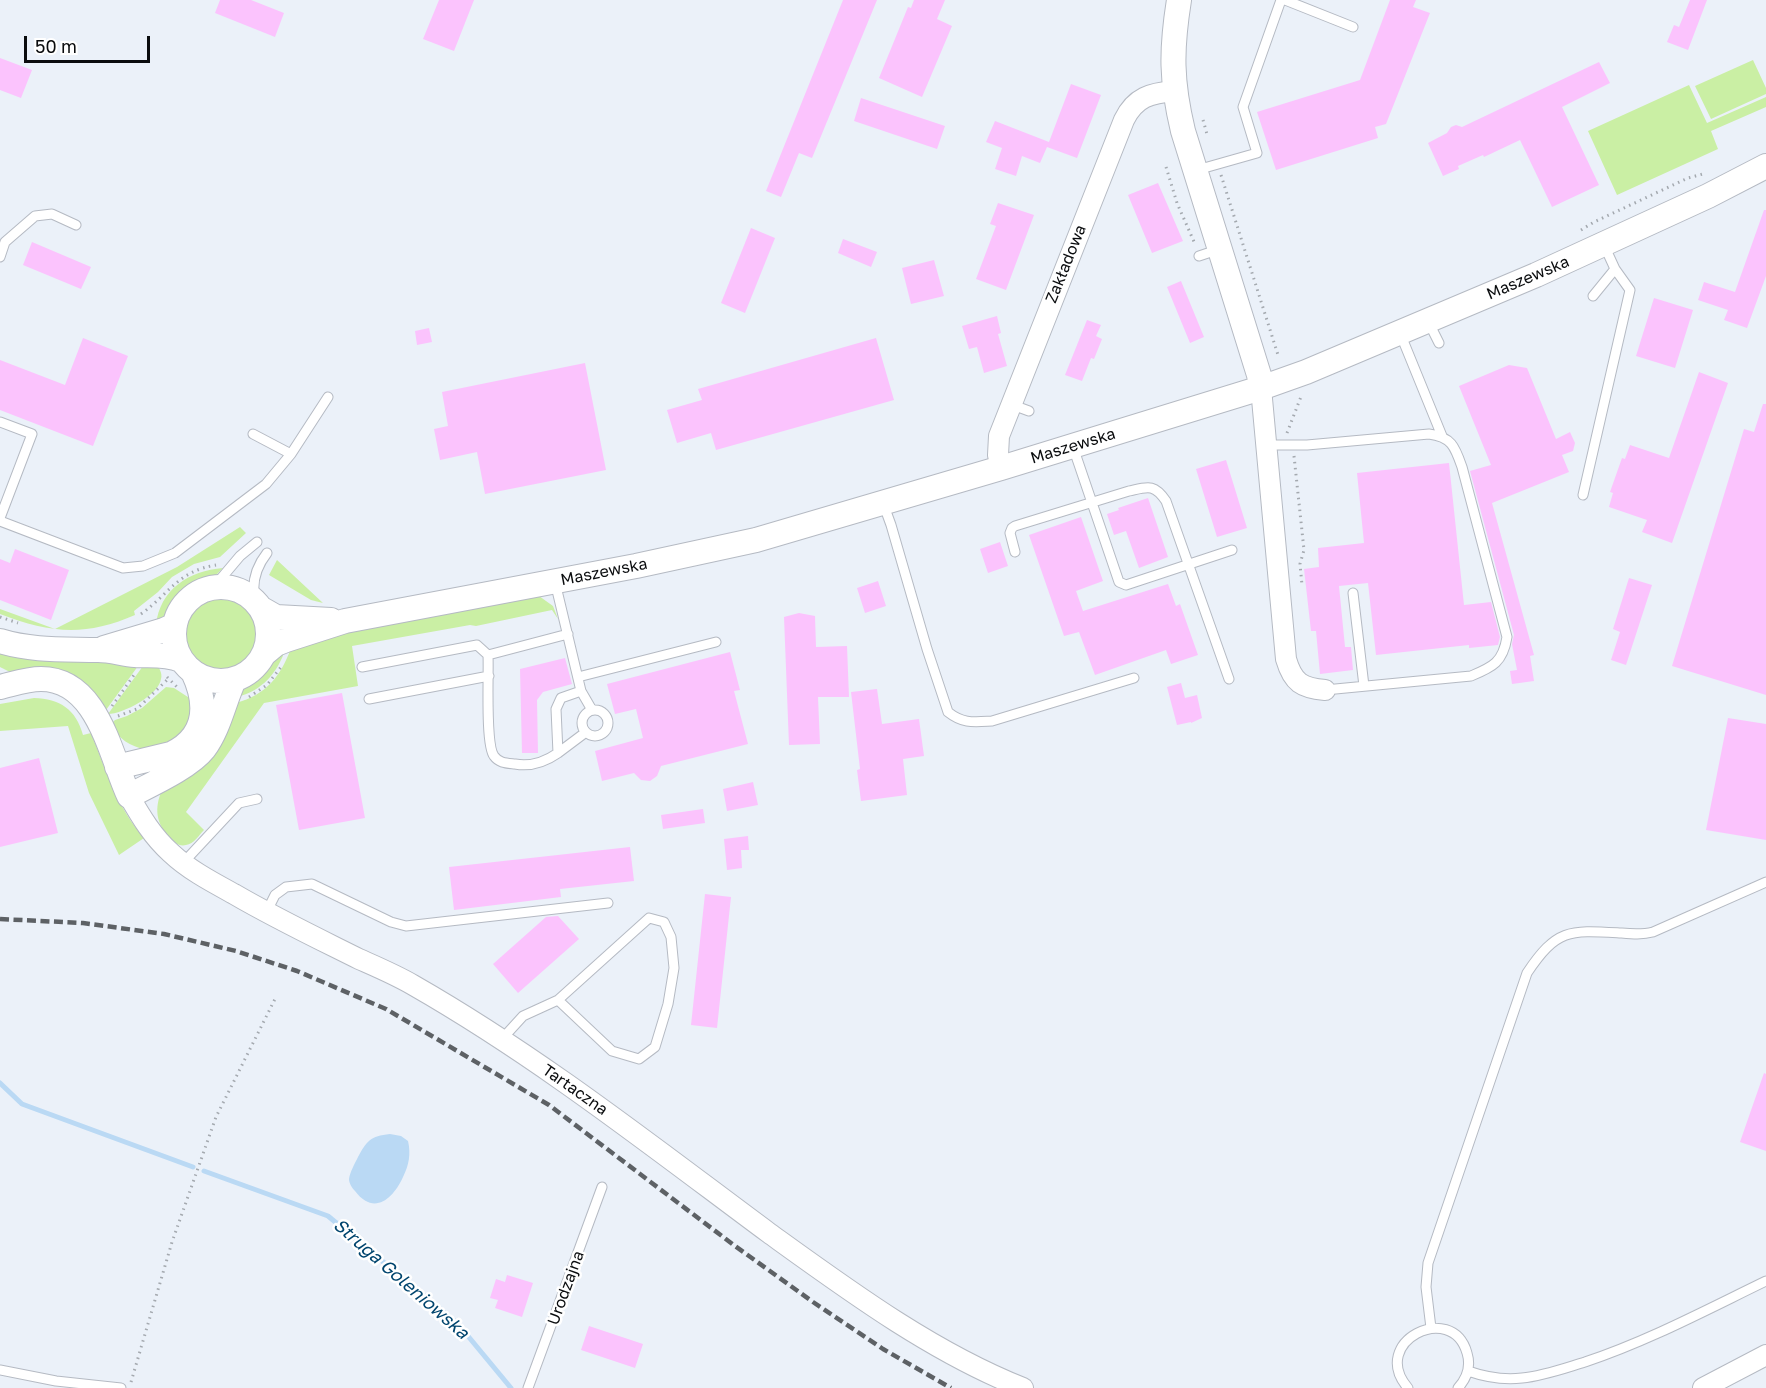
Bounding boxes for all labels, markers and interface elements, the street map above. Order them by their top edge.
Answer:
scale bar [27,24,153,62]
text: 50 m [35,35,77,57]
street label: Zakładowa [1042,222,1090,306]
street label: Maszewska [1484,252,1572,304]
street label: Maszewska [1028,424,1118,468]
street label: Maszewska [559,554,649,590]
street label: Tartaczna [539,1061,611,1119]
water label: Struga Goleniowska [329,1214,473,1344]
street label: Urodzajna [544,1248,588,1328]

